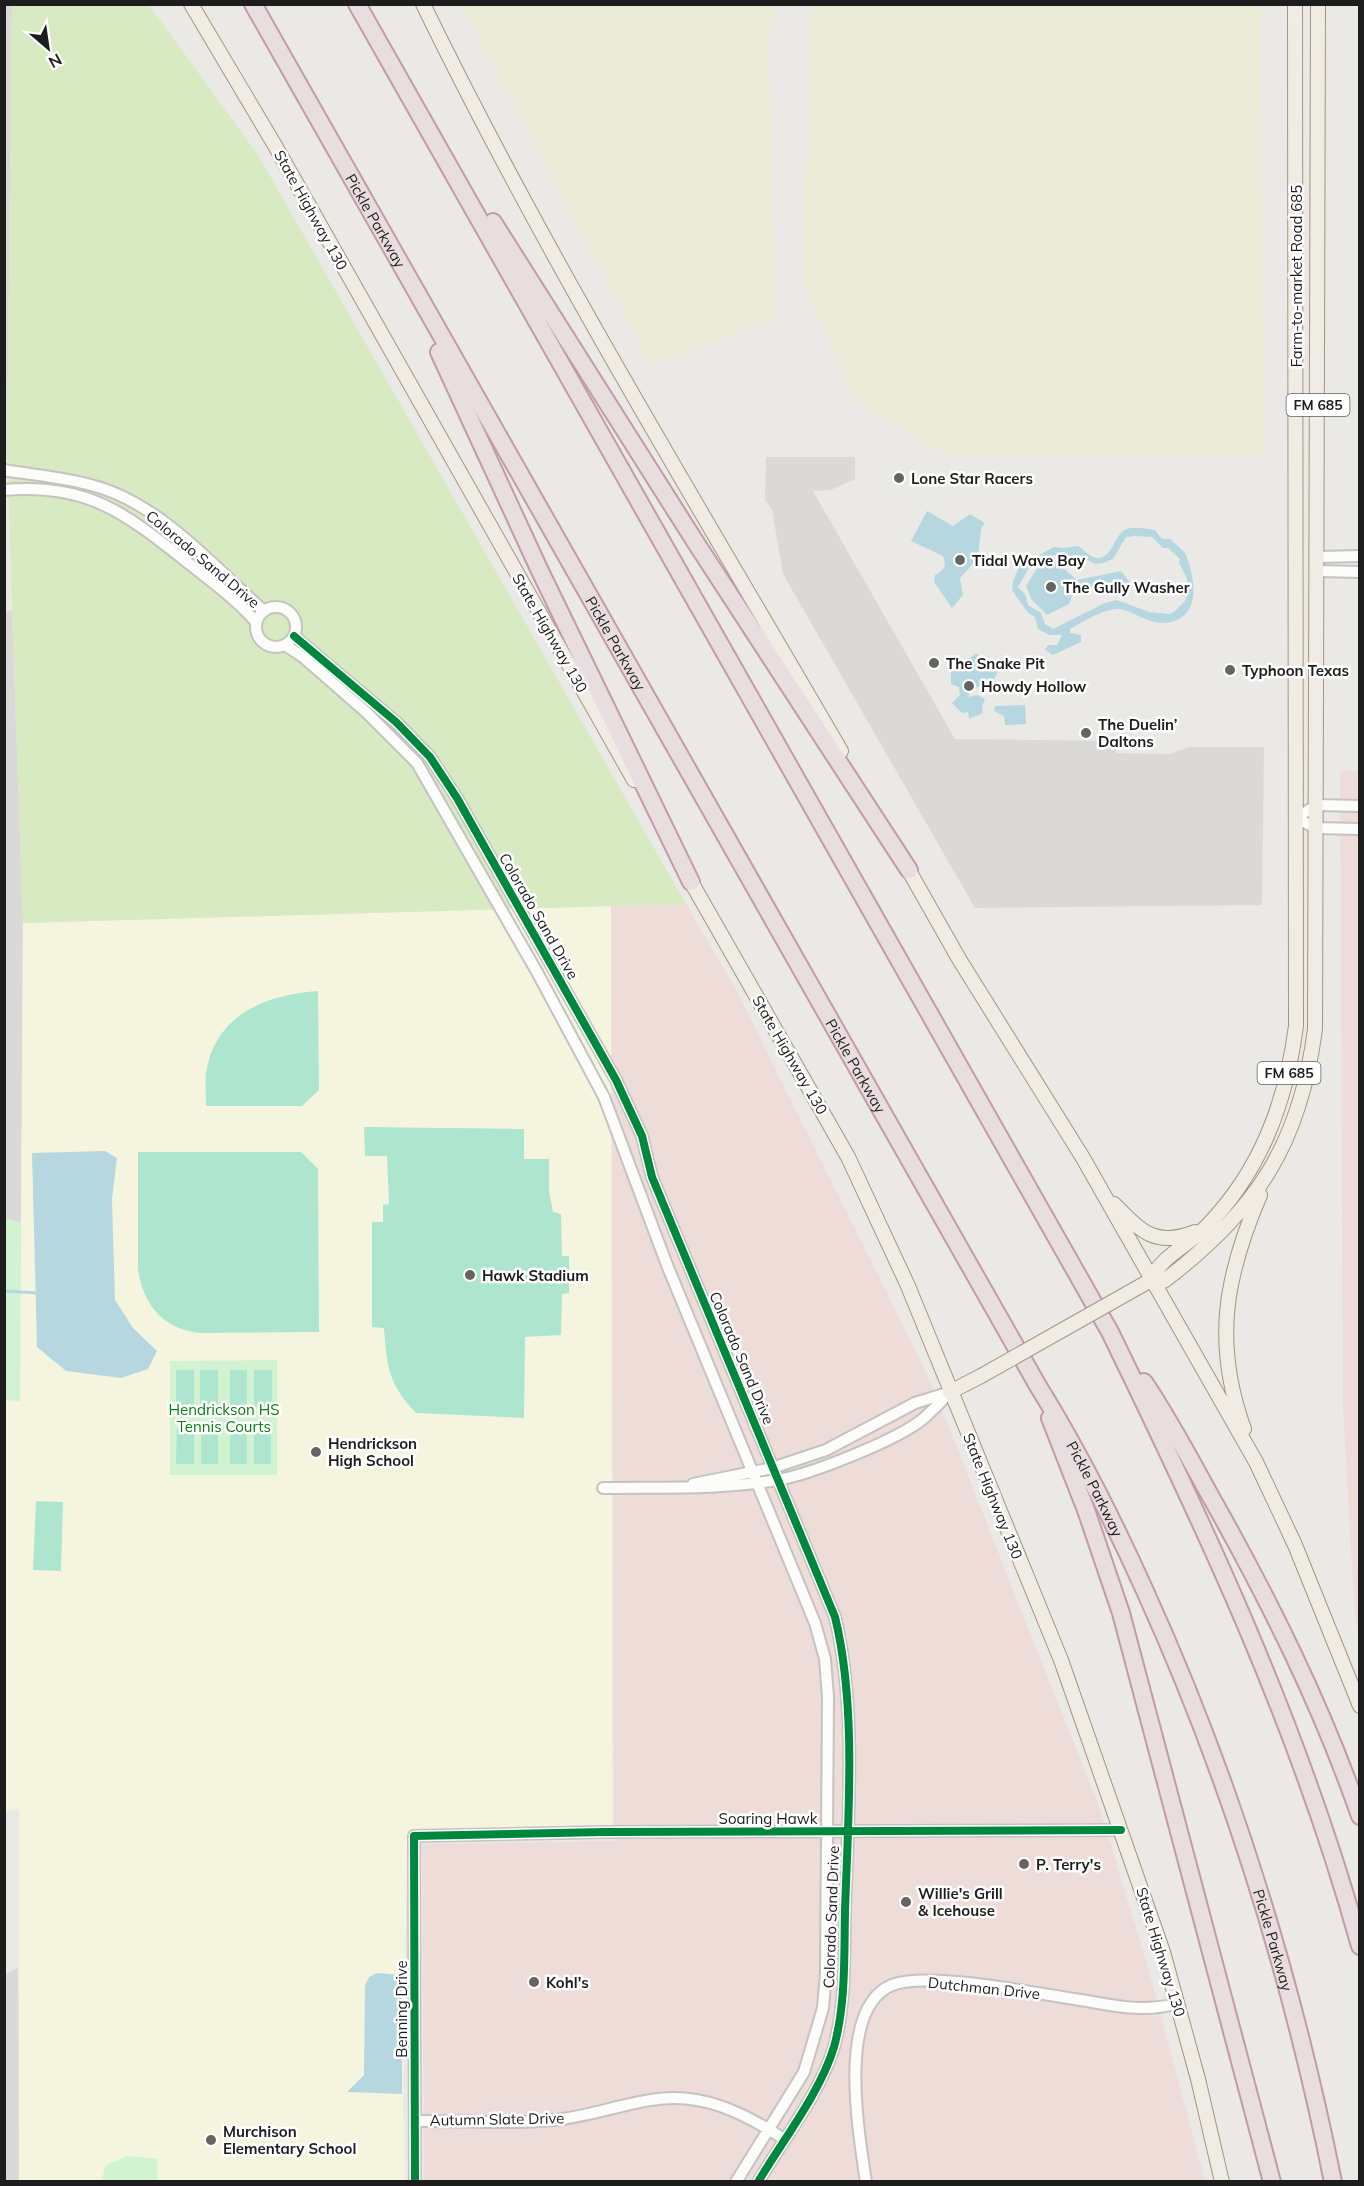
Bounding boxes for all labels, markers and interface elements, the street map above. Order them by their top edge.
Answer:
north arrow [18,18,78,78]
text: N [45,49,65,73]
street label: State Highway 130 [270,147,352,273]
street label: Pickle Parkway [342,170,410,271]
street label: Farm-to-market Road 685 [1287,185,1306,367]
road number: FM 685 [1286,394,1350,416]
place label: Lone Star Racers [911,469,1033,488]
marker: Lone Star Racers [892,471,906,485]
street label: Colorado Sand Drive [142,506,264,612]
place label: Tidal Wave Bay [972,551,1086,570]
marker: Tidal Wave Bay [953,553,967,567]
street label: State Highway 130 [508,570,592,696]
place label: The Gully Washer [1063,578,1190,597]
marker: The Gully Washer [1044,580,1058,594]
street label: Pickle Parkway [582,593,650,694]
place label: The Snake Pit [946,654,1045,673]
marker: The Snake Pit [927,656,941,670]
place label: Typhoon Texas [1242,661,1349,680]
marker: Typhoon Texas [1223,663,1237,677]
place label: Howdy Hollow [981,677,1087,696]
marker: Howdy Hollow [962,679,976,693]
place label: The Duelin’ Daltons [1098,715,1178,751]
marker: The Duelin’ Daltons [1079,726,1093,740]
street label: Colorado Sand Drive [495,850,583,982]
street label: State Highway 130 [748,992,832,1118]
street label: Pickle Parkway [822,1015,890,1116]
road number: FM 685 [1258,1062,1320,1084]
place label: Hawk Stadium [482,1266,589,1285]
marker: Hawk Stadium [463,1268,477,1282]
street label: Colorado Sand Drive [705,1289,779,1427]
park label: Hendrickson HS Tennis Courts [168,1400,280,1436]
street label: State Highway 130 [959,1430,1027,1562]
place label: Hendrickson High School [328,1434,417,1470]
street label: Pickle Parkway [1063,1437,1128,1540]
marker: Hendrickson High School [309,1445,323,1459]
street label: Soaring Hawk [719,1809,818,1828]
street label: Colorado Sand Drive [819,1845,843,1989]
place label: P. Terry's [1036,1855,1101,1874]
marker: P. Terry's [1017,1857,1031,1871]
place label: Willie's Grill & Icehouse [918,1884,1003,1920]
street label: State Highway 130 [1132,1885,1190,2019]
street label: Pickle Parkway [1249,1887,1297,1993]
marker: Willie's Grill & Icehouse [899,1895,913,1909]
street label: Benning Drive [392,1960,411,2058]
place label: Kohl's [546,1973,589,1992]
street label: Dutchman Drive [927,1973,1041,2003]
marker: Kohl's [527,1975,541,1989]
street label: Autumn Slate Drive [429,2108,565,2130]
place label: Murchison Elementary School [223,2122,356,2158]
marker: Murchison Elementary School [204,2133,218,2147]

